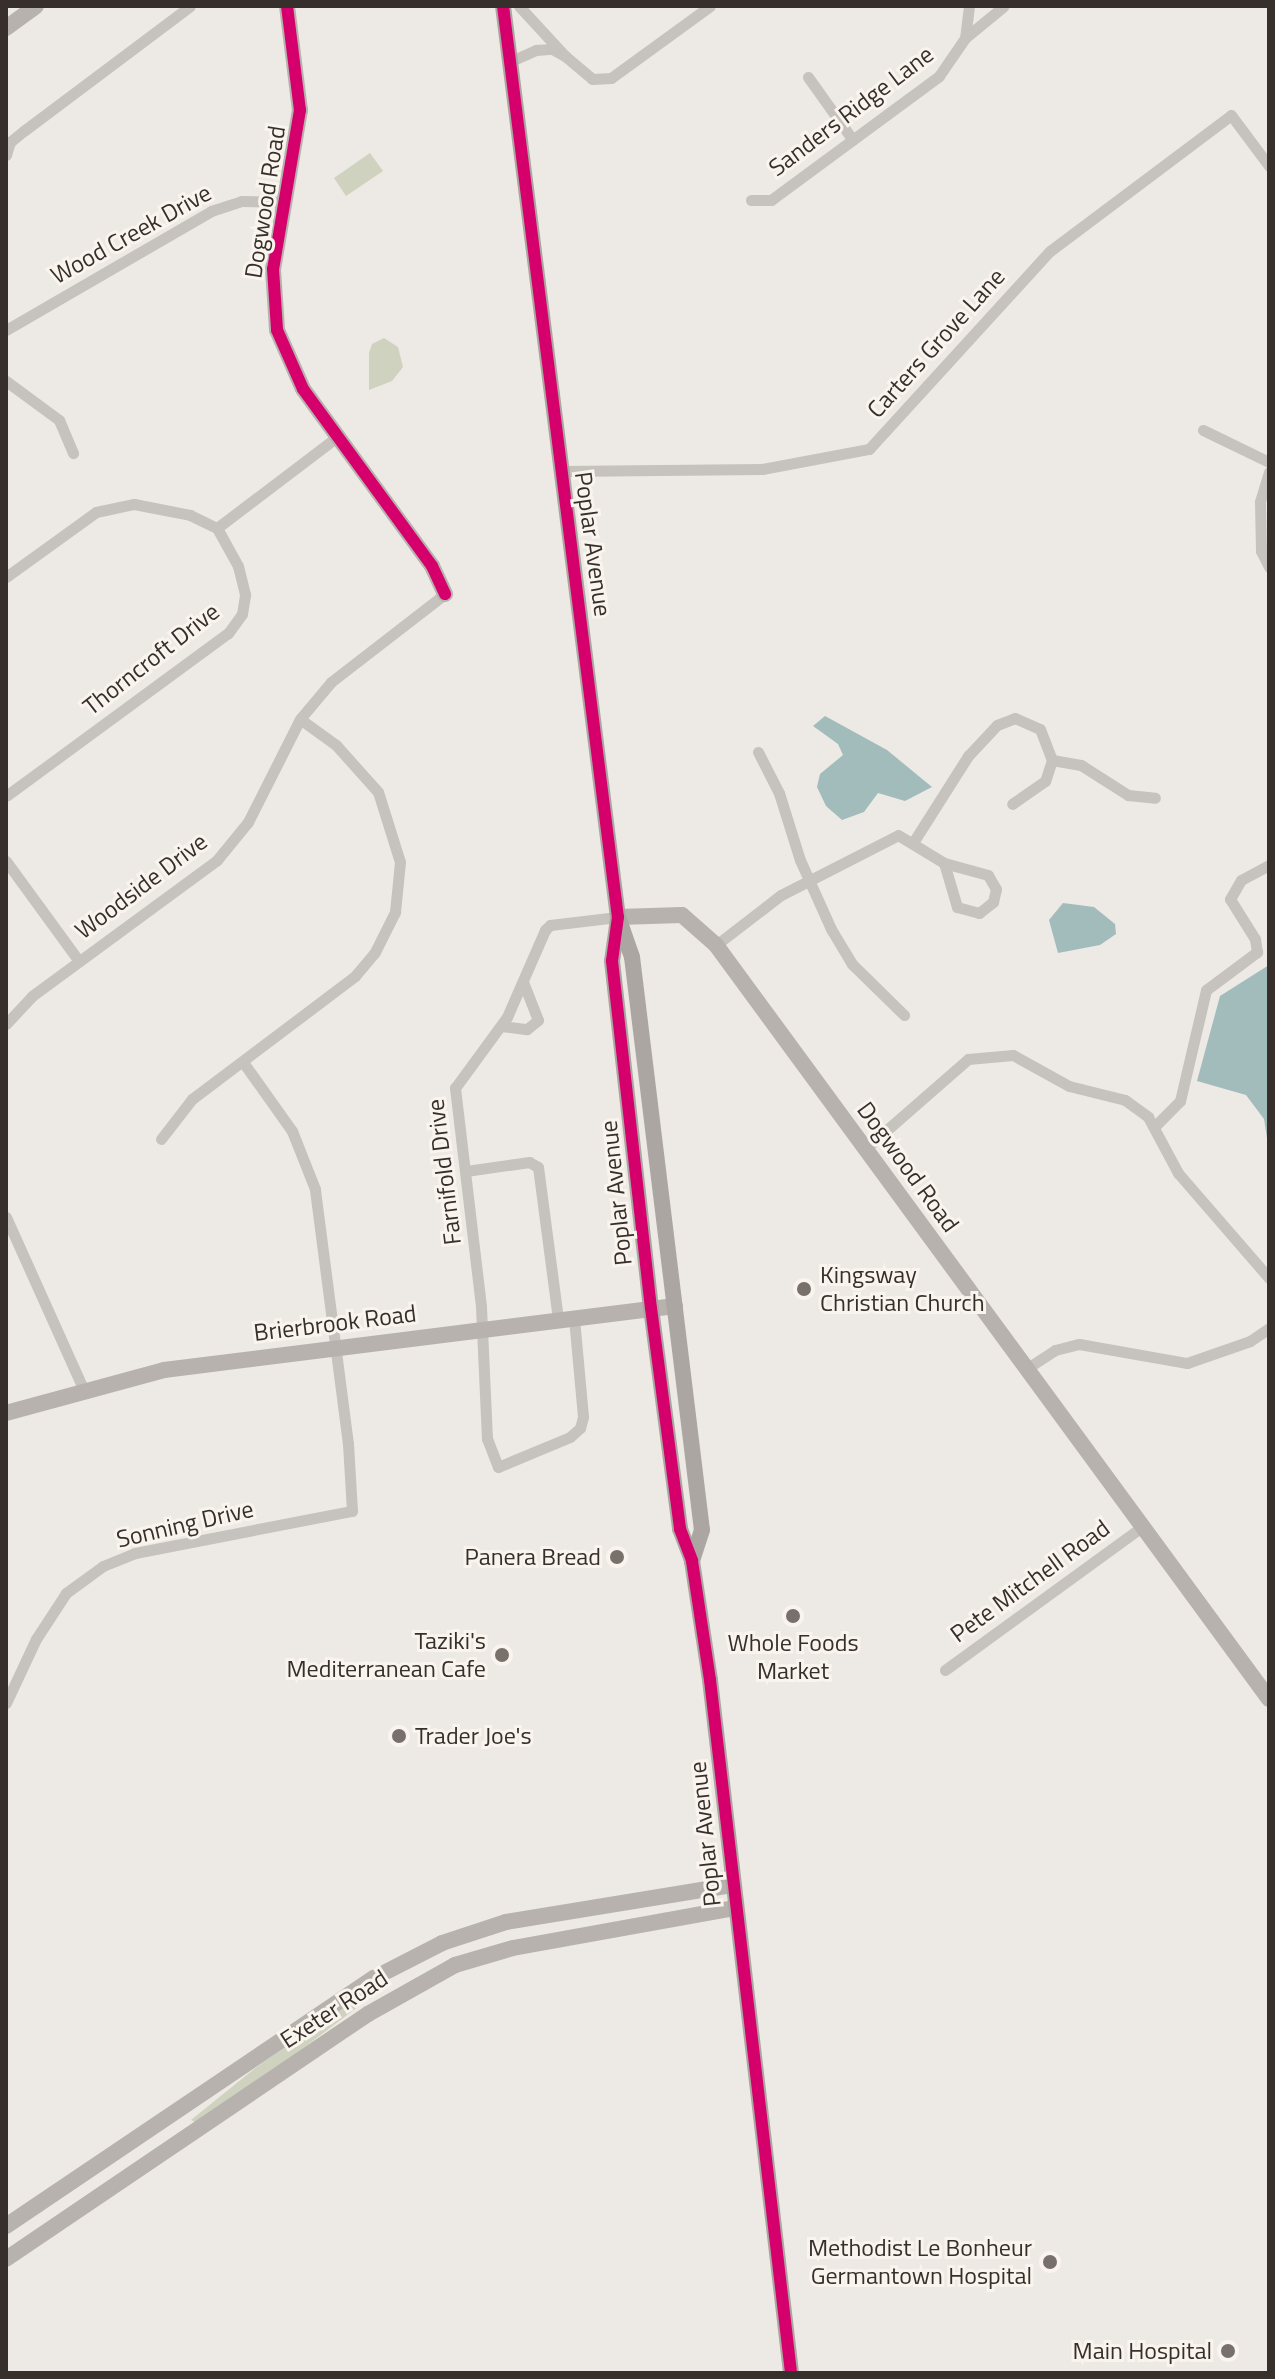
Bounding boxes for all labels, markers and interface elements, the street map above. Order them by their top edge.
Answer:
street label: Sanders Ridge Lane [763,40,939,182]
street label: Dogwood Road [239,124,291,280]
street label: Wood Creek Drive [46,178,216,290]
street label: Carters Grove Lane [861,262,1011,424]
street label: Poplar Avenue [569,470,617,618]
street label: Thorncroft Drive [77,597,225,721]
street label: Woodside Drive [69,827,213,945]
street label: Dogwood Road [851,1096,965,1238]
street label: Farnifold Drive [421,1097,467,1247]
street label: Poplar Avenue [594,1119,638,1267]
place label: Kingsway Christian Church [820,1261,985,1317]
marker: Kingsway Christian Church [795,1280,813,1298]
street label: Brierbrook Road [252,1299,418,1347]
street label: Sonning Drive [114,1494,256,1554]
street label: Pete Mitchell Road [945,1514,1115,1648]
place label: Panera Bread [465,1543,601,1571]
marker: Panera Bread [608,1548,626,1566]
marker: Whole Foods Market [784,1607,802,1625]
place label: Taziki's Mediterranean Cafe [287,1627,486,1683]
place label: Whole Foods Market [727,1629,859,1685]
marker: Taziki's Mediterranean Cafe [493,1646,511,1664]
place label: Trader Joe's [415,1722,532,1750]
marker: Trader Joe's [390,1727,408,1745]
street label: Poplar Avenue [683,1760,727,1908]
street label: Exeter Road [275,1964,393,2054]
place label: Methodist Le Bonheur Germantown Hospital [808,2234,1032,2290]
marker: Methodist Le Bonheur Germantown Hospital [1039,2251,1061,2273]
place label: Main Hospital [1073,2337,1212,2365]
marker: Main Hospital [1219,2342,1237,2360]

